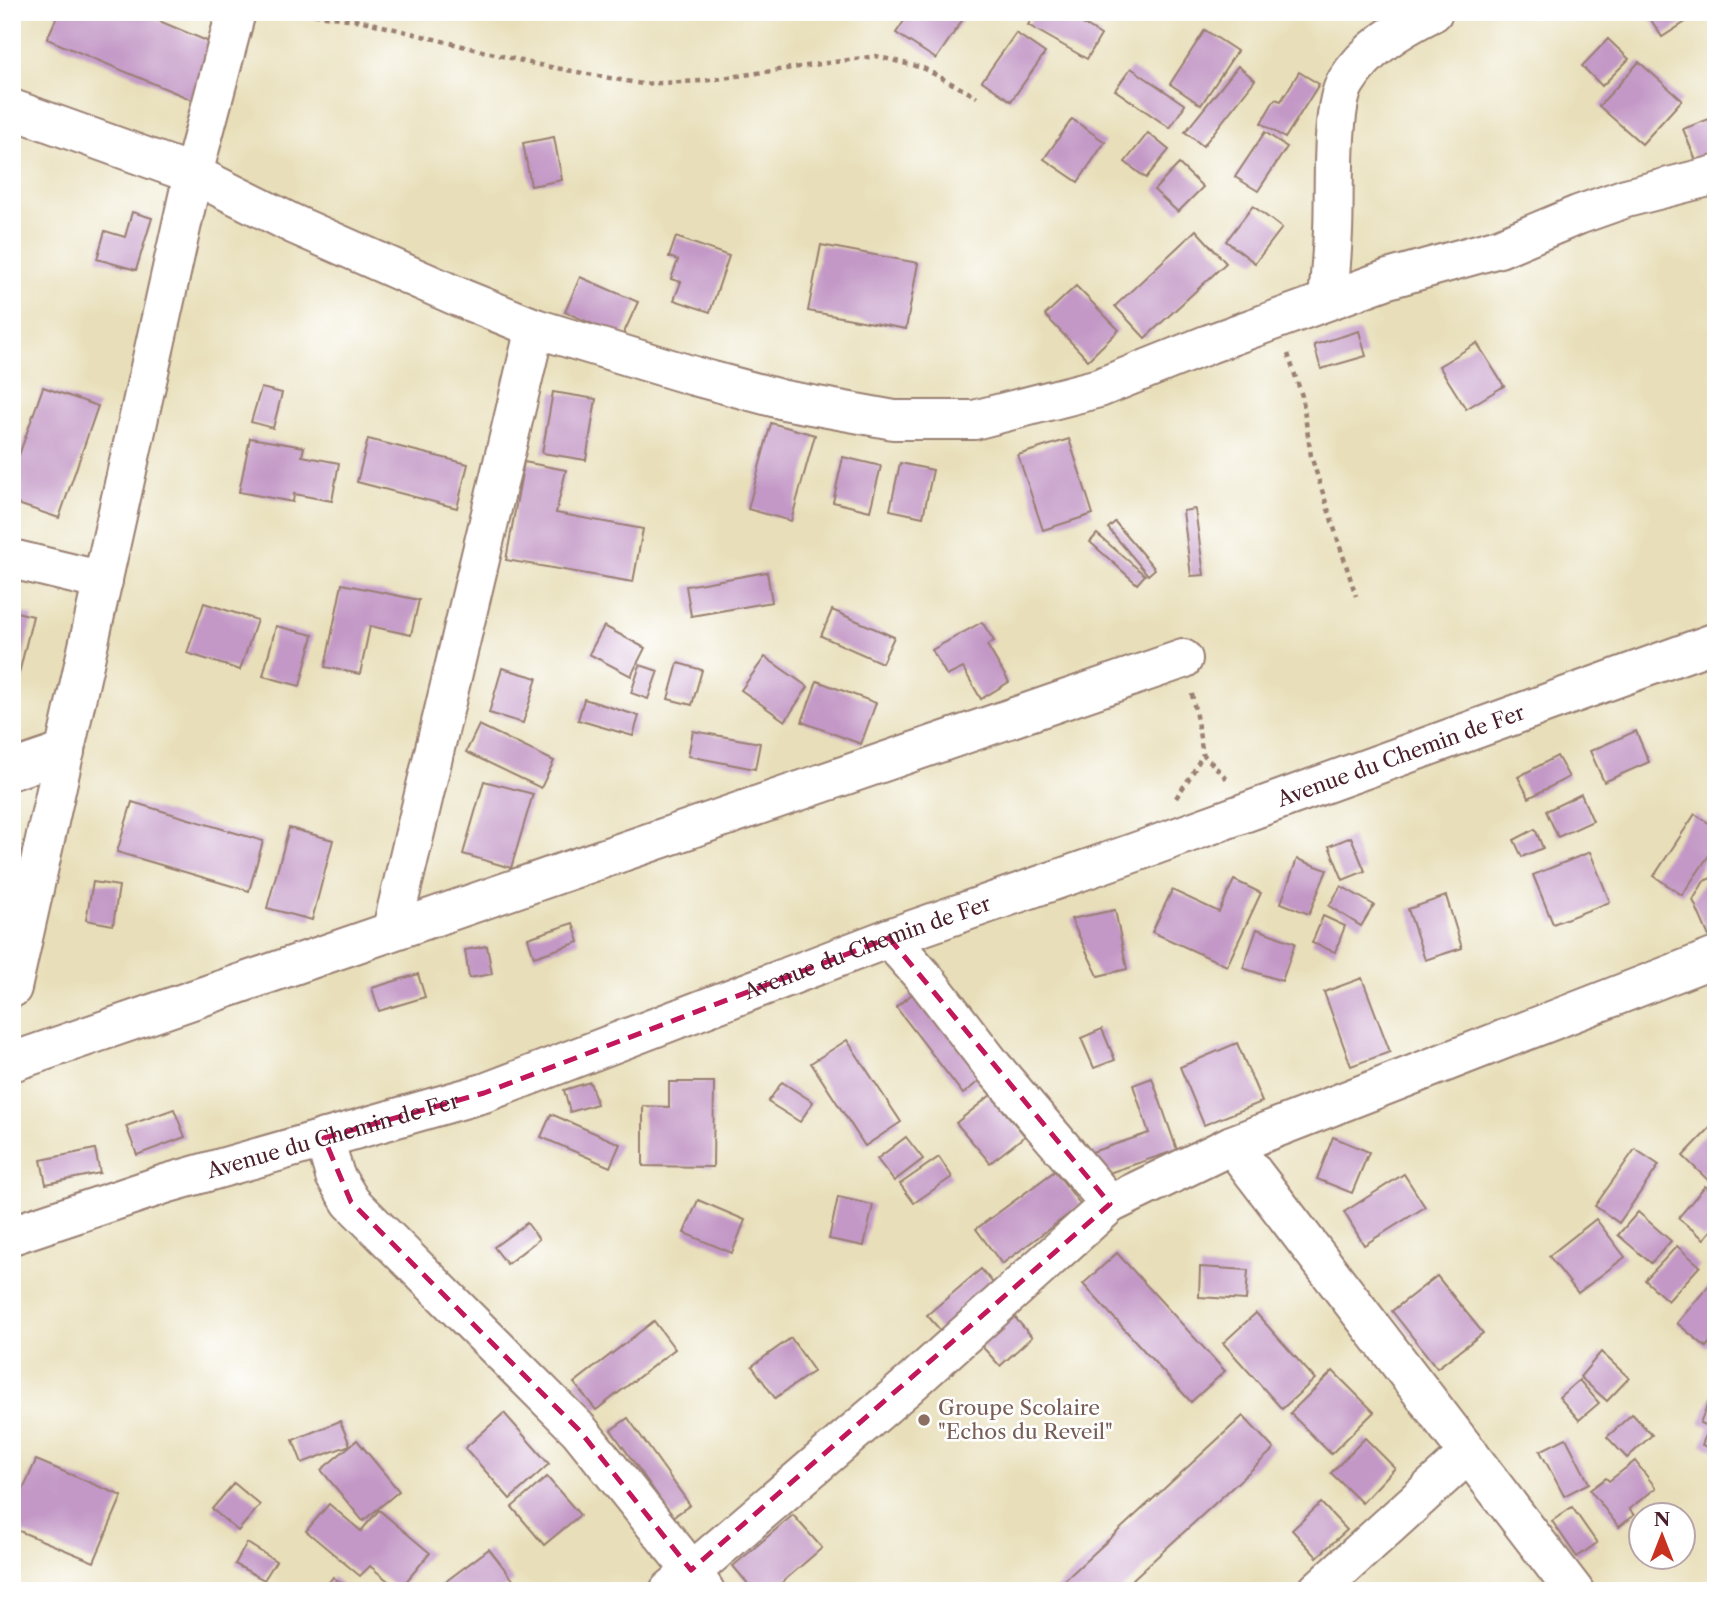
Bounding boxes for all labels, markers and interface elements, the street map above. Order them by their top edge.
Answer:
street label: Avenue du Chemin de Fer [1273,699,1528,812]
street label: Avenue du Chemin de Fer [739,891,994,1005]
street label: Avenue du Chemin de Fer [203,1088,462,1184]
place label: Groupe Scolaire "Echos du Reveil" [938,1395,1113,1444]
marker: Groupe Scolaire "Echos du Reveil" [916,1412,932,1428]
north arrow [1626,1502,1696,1572]
text: N [1654,1508,1670,1531]

